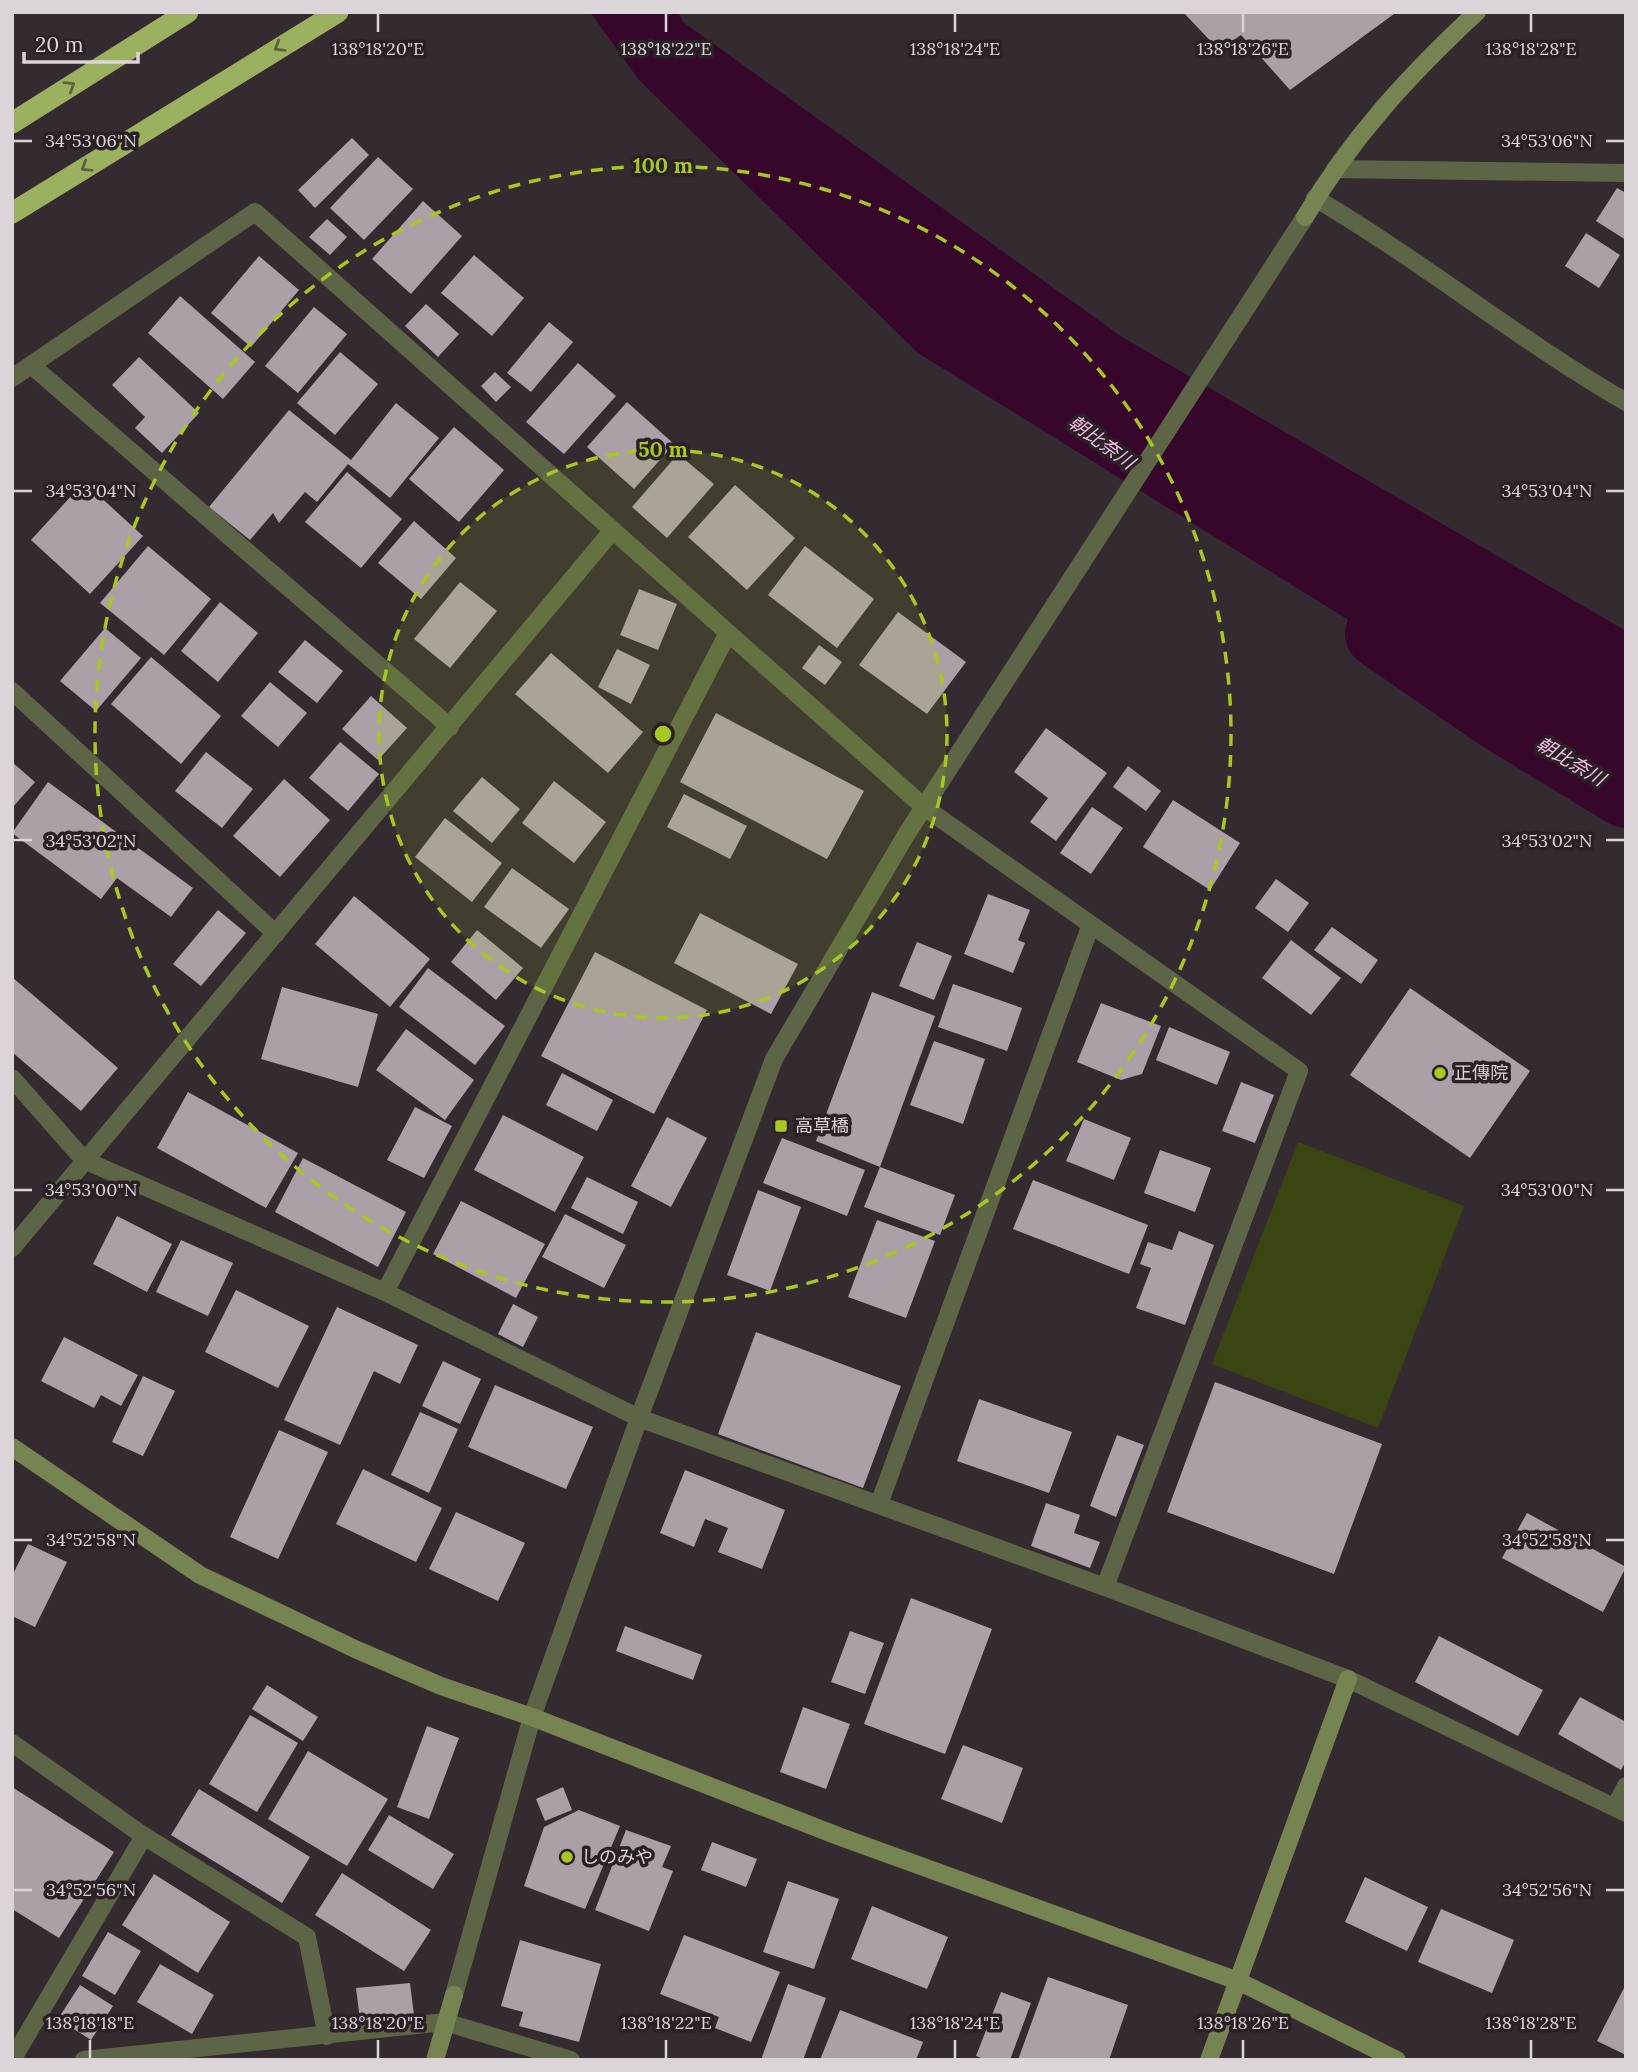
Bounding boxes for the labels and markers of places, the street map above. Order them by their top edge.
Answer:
centre of rings [651,722,675,746]
place label: 正傳院 [1454,1061,1508,1084]
marker: 正傳院 [1432,1065,1448,1081]
place label: 高草橋 [795,1114,849,1137]
marker: 高草橋 [773,1118,789,1134]
place label: しのみや [581,1845,653,1868]
marker: しのみや [559,1849,575,1865]

